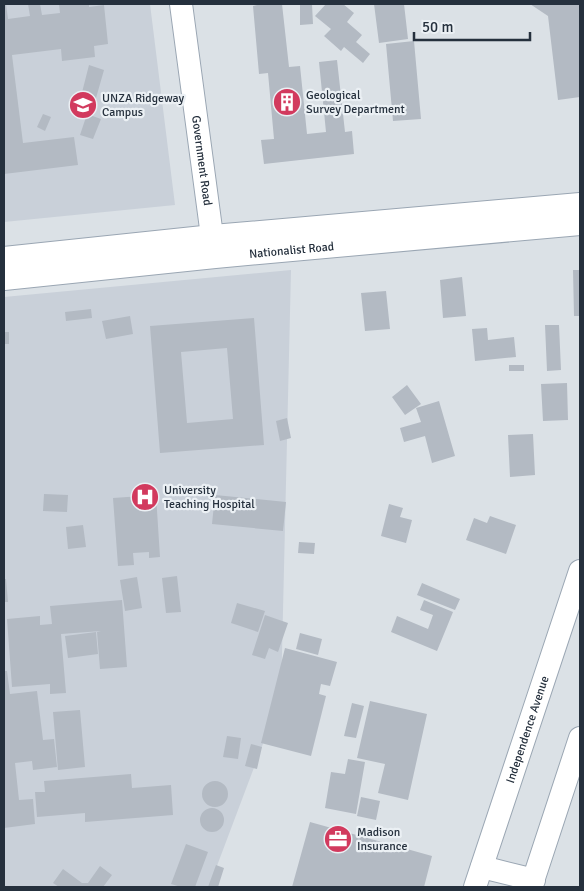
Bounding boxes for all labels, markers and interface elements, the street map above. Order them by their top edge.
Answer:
scale bar [414,10,530,42]
text: 50 m [422,18,453,36]
building icon: Geological Survey Department [272,87,302,117]
place label: Geological Survey Department [306,88,405,117]
school or university icon: UNZA Ridgeway Campus [68,90,98,120]
place label: UNZA Ridgeway Campus [102,91,184,120]
street label: Government Road [188,115,215,207]
street label: Nationalist Road [248,239,335,261]
hospital icon: University Teaching Hospital [130,482,160,512]
place label: University Teaching Hospital [164,483,255,512]
street label: Independence Avenue [503,674,552,785]
office icon: Madison Insurance [323,824,353,854]
place label: Madison Insurance [357,825,407,854]

